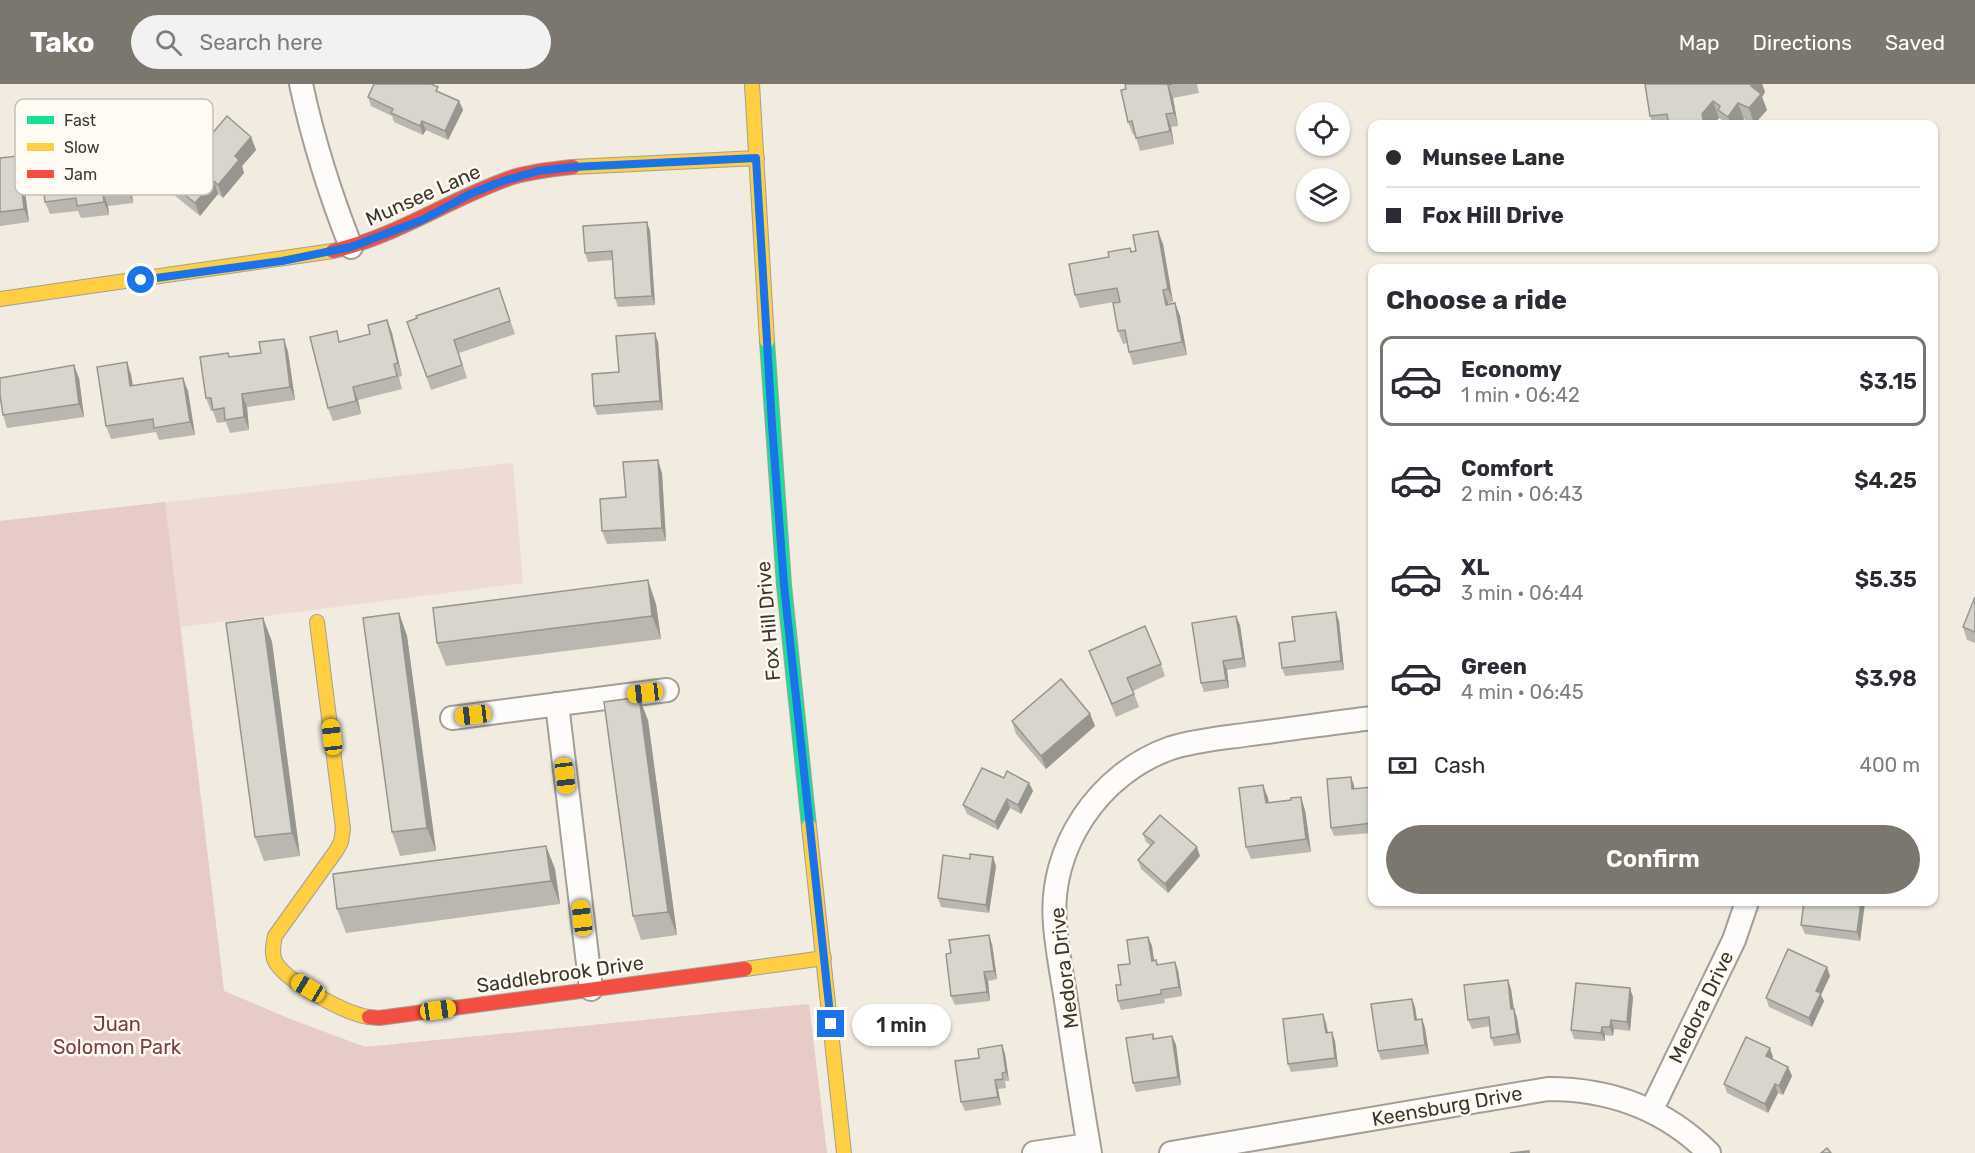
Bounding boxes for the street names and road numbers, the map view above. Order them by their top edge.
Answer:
street label: Munsee Lane [362,159,484,231]
street label: Fox Hill Drive [751,560,785,682]
street label: Medora Drive [1045,906,1083,1030]
street label: Medora Drive [1663,947,1739,1067]
street label: Saddlebrook Drive [475,950,645,998]
street label: Keensburg Drive [1370,1081,1524,1131]

